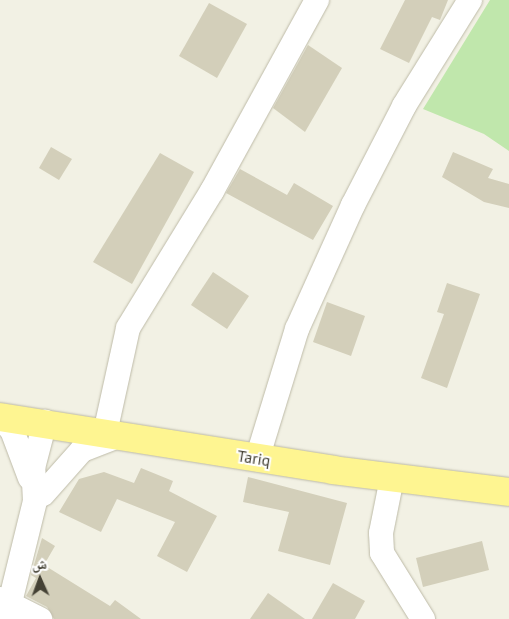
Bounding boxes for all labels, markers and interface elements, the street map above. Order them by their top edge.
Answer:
street label: Tariq [236,446,272,470]
north arrow [15,554,65,604]
text: ش [32,555,47,573]

